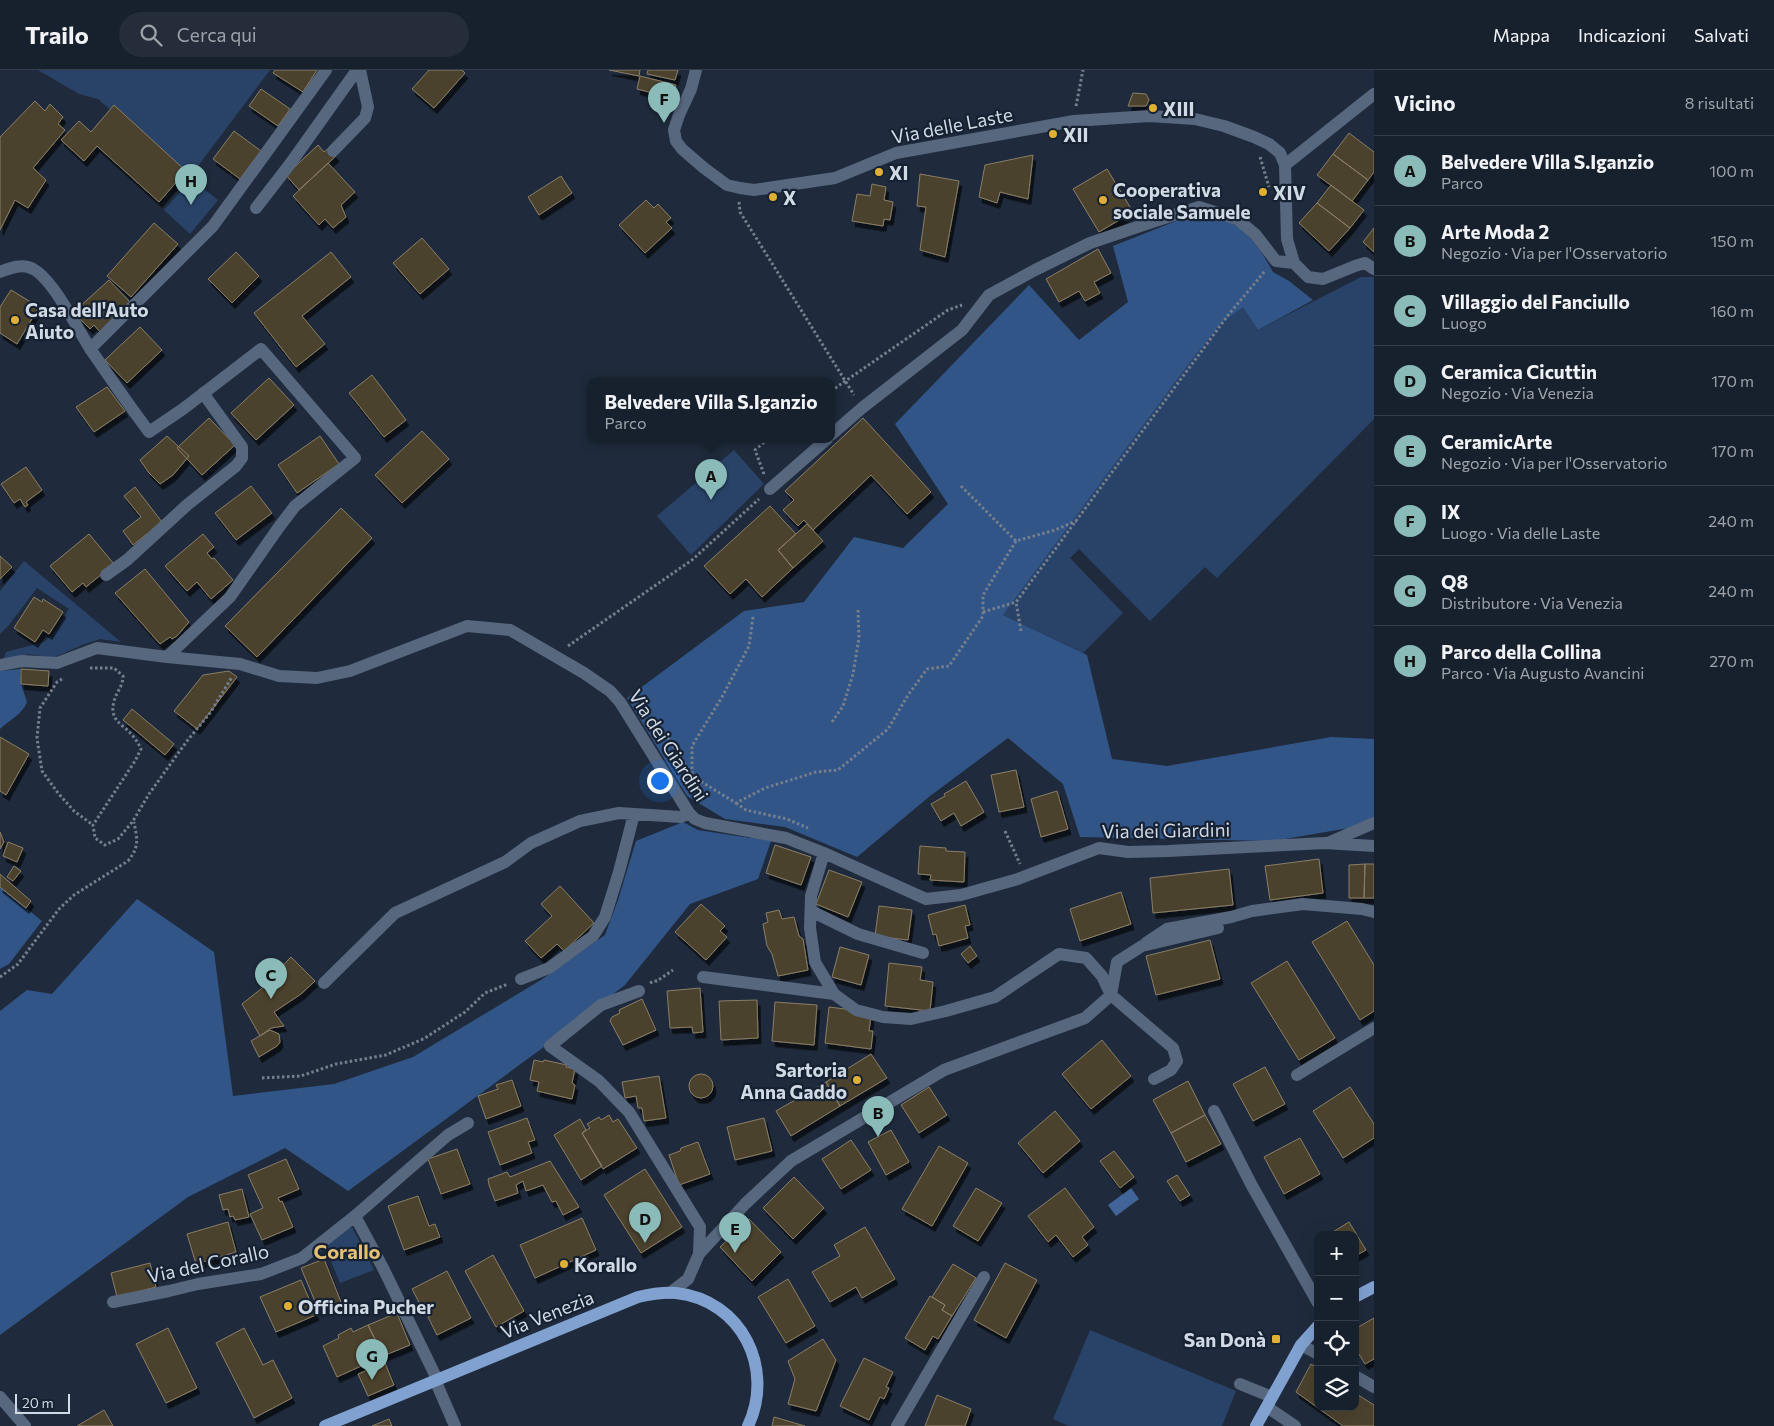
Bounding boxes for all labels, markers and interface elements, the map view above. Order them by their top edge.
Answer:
search box [119,12,469,57]
text: Trailo [25,20,89,49]
icon: search [137,21,165,49]
text: Cerca qui [177,23,257,46]
text: Mappa [1493,24,1550,46]
text: Indicazioni [1578,24,1666,46]
text: Salvati [1694,24,1749,46]
pin: F [648,82,680,123]
text: Vicino [1394,90,1455,115]
text: 8 risultati [1685,93,1754,112]
place label: XIII [1163,97,1194,120]
street label: Via delle Laste [889,102,1015,148]
marker: XIII [1147,102,1159,114]
place label: XII [1063,123,1088,146]
marker: XII [1047,128,1059,140]
text: Belvedere Villa S.Iganzio [1441,150,1654,173]
place label: XI [889,161,908,184]
text: A [1404,161,1416,180]
text: 100 m [1709,161,1754,180]
pin: H [175,164,207,205]
marker: XI [873,166,885,178]
text: Parco [1441,173,1483,192]
place label: Cooperativa sociale Samuele [1113,178,1251,223]
place label: XIV [1273,181,1306,204]
place label: X [783,186,797,209]
marker: XIV [1257,186,1269,198]
marker: X [767,191,779,203]
marker: Cooperativa sociale Samuele [1097,194,1109,206]
text: Arte Moda 2 [1441,220,1549,243]
text: B [1405,231,1415,250]
text: 150 m [1711,231,1754,250]
text: Negozio · Via per l'Osservatorio [1441,243,1667,262]
text: Villaggio del Fanciullo [1441,290,1630,313]
place label: Casa dell'Auto Aiuto [25,298,149,343]
text: C [1405,301,1415,320]
text: 160 m [1710,301,1754,320]
text: Luogo [1441,313,1487,332]
marker: Casa dell'Auto Aiuto [9,314,21,326]
text: Ceramica Cicuttin [1441,360,1597,383]
text: D [1404,371,1416,390]
text: 170 m [1711,371,1754,390]
popup [587,378,835,443]
text: Negozio · Via Venezia [1441,383,1594,402]
text: Belvedere Villa S.Iganzio [604,390,818,413]
text: Parco [604,413,646,432]
text: CeramicArte [1441,430,1552,453]
text: E [1405,441,1415,460]
text: 170 m [1711,441,1754,460]
text: Negozio · Via per l'Osservatorio [1441,453,1667,472]
pin: A [695,459,727,500]
text: IX [1441,500,1460,523]
text: F [1405,511,1415,530]
text: 240 m [1708,511,1754,530]
text: Luogo · Via delle Laste [1441,523,1600,542]
text: Q8 [1441,570,1468,593]
text: G [1404,581,1416,600]
text: 240 m [1708,581,1754,600]
text: Distributore · Via Venezia [1441,593,1623,612]
text: Parco della Collina [1441,640,1601,663]
text: H [1404,651,1416,670]
text: 270 m [1709,651,1754,670]
text: Parco · Via Augusto Avancini [1441,663,1644,682]
street label: Via dei Giardini [624,685,714,805]
your location [647,768,673,794]
street label: Via dei Giardini [1101,817,1231,843]
pin: C [255,958,287,999]
place label: Sartoria Anna Gaddo [740,1058,847,1103]
marker: Sartoria Anna Gaddo [851,1074,863,1086]
pin: B [862,1096,894,1137]
pin: D [629,1202,661,1243]
pin: E [719,1212,751,1253]
map controls [1314,1231,1359,1411]
button: + [1314,1231,1359,1276]
street label: Via del Corallo [145,1239,271,1287]
district label: Corallo [313,1239,381,1263]
place label: Korallo [574,1253,637,1276]
marker: Korallo [558,1258,570,1270]
button: − [1314,1276,1359,1321]
street label: Via Venezia [497,1285,597,1343]
place label: Officina Pucher [298,1295,434,1318]
marker: Officina Pucher [282,1300,294,1312]
button: locate [1314,1321,1359,1366]
place label: San Donà [1184,1328,1266,1351]
marker: San Donà [1270,1333,1282,1345]
pin: G [356,1339,388,1380]
button: layers [1314,1366,1359,1411]
scale bar [15,1391,70,1414]
text: 20 m [22,1394,54,1411]

